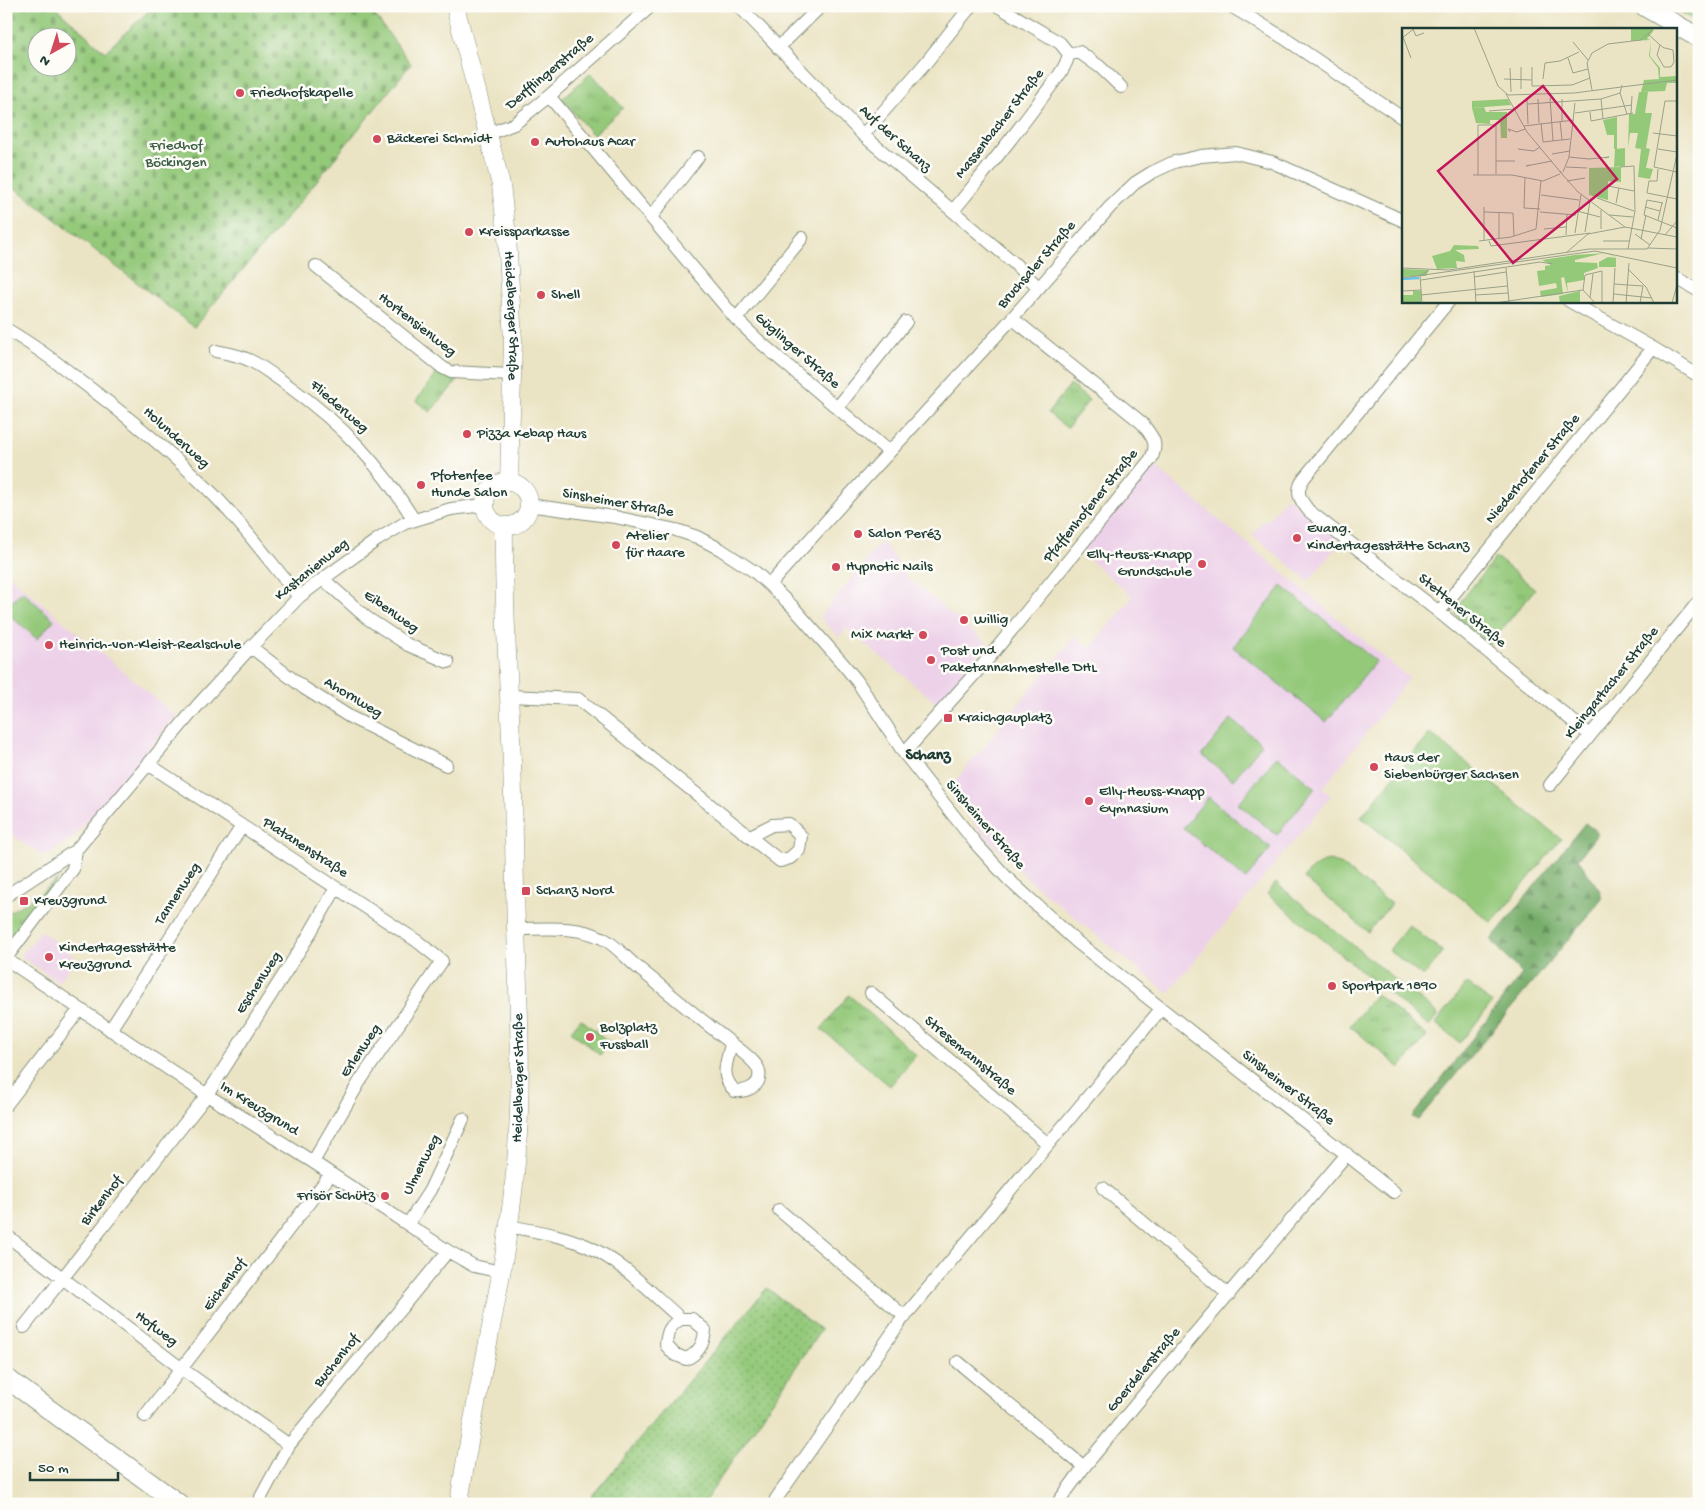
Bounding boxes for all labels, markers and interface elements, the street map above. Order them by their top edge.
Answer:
north arrow [28,28,78,78]
inset map [1402,28,1678,302]
street label: Derfflingerstraße [502,30,598,115]
text: N [36,51,54,70]
street label: Massenbacher Straße [952,65,1049,182]
place label: Friedhofskapelle [249,84,353,102]
marker: Friedhofskapelle [234,87,246,99]
street label: Auf der Schanz [855,102,935,177]
place label: Bäckerei Schmidt [386,130,493,148]
marker: Bäckerei Schmidt [371,133,383,145]
place label: Autohaus Acar [545,133,637,151]
marker: Autohaus Acar [529,136,541,148]
park label: Friedhof Böckingen [144,137,207,172]
street label: Bruchsaler Straße [993,217,1080,313]
place label: Kreissparkasse [479,223,570,241]
marker: Kreissparkasse [463,226,475,238]
street label: Heidelberger Straße [499,251,522,381]
place label: Shell [551,286,580,304]
street label: Hortensienweg [374,289,460,361]
marker: Shell [535,289,547,301]
street label: Güglinger Straße [751,309,844,393]
street label: Fliederweg [305,376,372,437]
street label: Holunderweg [139,403,213,473]
street label: Niederhofener Straße [1482,410,1584,528]
place label: Pizza Kebap Haus [476,425,587,443]
marker: Pizza Kebap Haus [461,428,473,440]
street label: Pfaffenhofener Straße [1039,445,1142,567]
place label: Pfotenfee Hunde Salon [430,467,507,502]
marker: Pfotenfee Hunde Salon [415,479,427,491]
street label: Sinsheimer Straße [561,484,675,522]
place label: Evang. Kindertagesstätte Schanz [1307,520,1470,555]
place label: Salon Peréz [868,525,941,543]
place label: Atelier für Haare [625,527,685,562]
marker: Salon Peréz [852,528,864,540]
marker: Evang. Kindertagesstätte Schanz [1291,532,1303,544]
street label: Kastanienweg [271,535,353,605]
marker: Atelier für Haare [610,539,622,551]
place label: Elly-Heuss-Knapp Grundschule [1086,546,1193,581]
place label: Hypnotic Nails [846,558,933,576]
marker: Elly-Heuss-Knapp Grundschule [1196,558,1208,570]
marker: Hypnotic Nails [830,561,842,573]
street label: Stettener Straße [1414,570,1510,652]
street label: Eibenweg [360,586,422,638]
place label: Willig [974,611,1008,629]
marker: Willig [958,614,970,626]
street label: Kleingartacher Straße [1561,623,1663,743]
place label: Mix Markt [851,626,915,644]
marker: Mix Markt [917,629,929,641]
place label: Heinrich-von-Kleist-Realschule [59,636,242,654]
marker: Heinrich-von-Kleist-Realschule [43,639,55,651]
place label: Post und Paketannahmestelle DHL [940,642,1097,677]
marker: Post und Paketannahmestelle DHL [925,654,937,666]
street label: Ahornweg [320,674,386,722]
place label: Kraichgauplatz [958,709,1052,727]
marker: Kraichgauplatz [942,712,954,724]
district label: Schanz [906,747,951,766]
place label: Haus der Siebenbürger Sachsen [1384,749,1519,784]
marker: Haus der Siebenbürger Sachsen [1368,761,1380,773]
street label: Sinsheimer Straße [941,777,1029,874]
place label: Elly-Heuss-Knapp Gymnasium [1099,783,1205,818]
marker: Elly-Heuss-Knapp Gymnasium [1083,795,1095,807]
street label: Platanenstraße [258,813,351,883]
street label: Tannenweg [151,859,205,930]
place label: Schanz Nord [536,882,615,900]
marker: Schanz Nord [520,885,532,897]
place label: Kreuzgrund [34,892,107,910]
marker: Kreuzgrund [18,895,30,907]
place label: Kindertagesstätte Kreuzgrund [59,939,176,974]
street label: Eschenweg [232,948,286,1018]
marker: Kindertagesstätte Kreuzgrund [43,951,55,963]
place label: Sportpark 1890 [1342,977,1438,995]
marker: Sportpark 1890 [1326,980,1338,992]
street label: Stresemannstraße [920,1012,1020,1100]
street label: Heidelberger Straße [509,1013,529,1143]
place label: Bolzplatz Fussball [599,1019,658,1054]
street label: Erlenweg [337,1021,385,1081]
marker: Bolzplatz Fussball [584,1031,596,1043]
street label: Sinsheimer Straße [1238,1046,1338,1130]
street label: Im Kreuzgrund [216,1078,303,1141]
street label: Ulmenweg [399,1132,445,1198]
street label: Birkenhof [76,1171,128,1230]
place label: Frisör Schütz [296,1187,375,1205]
marker: Frisör Schütz [379,1190,391,1202]
street label: Eichenhof [199,1254,251,1315]
street label: Hofweg [131,1307,181,1351]
street label: Goerdelerstraße [1103,1324,1185,1416]
street label: Buchenhof [309,1330,365,1392]
scale bar [30,1450,118,1482]
text: 50 m [38,1460,69,1478]

